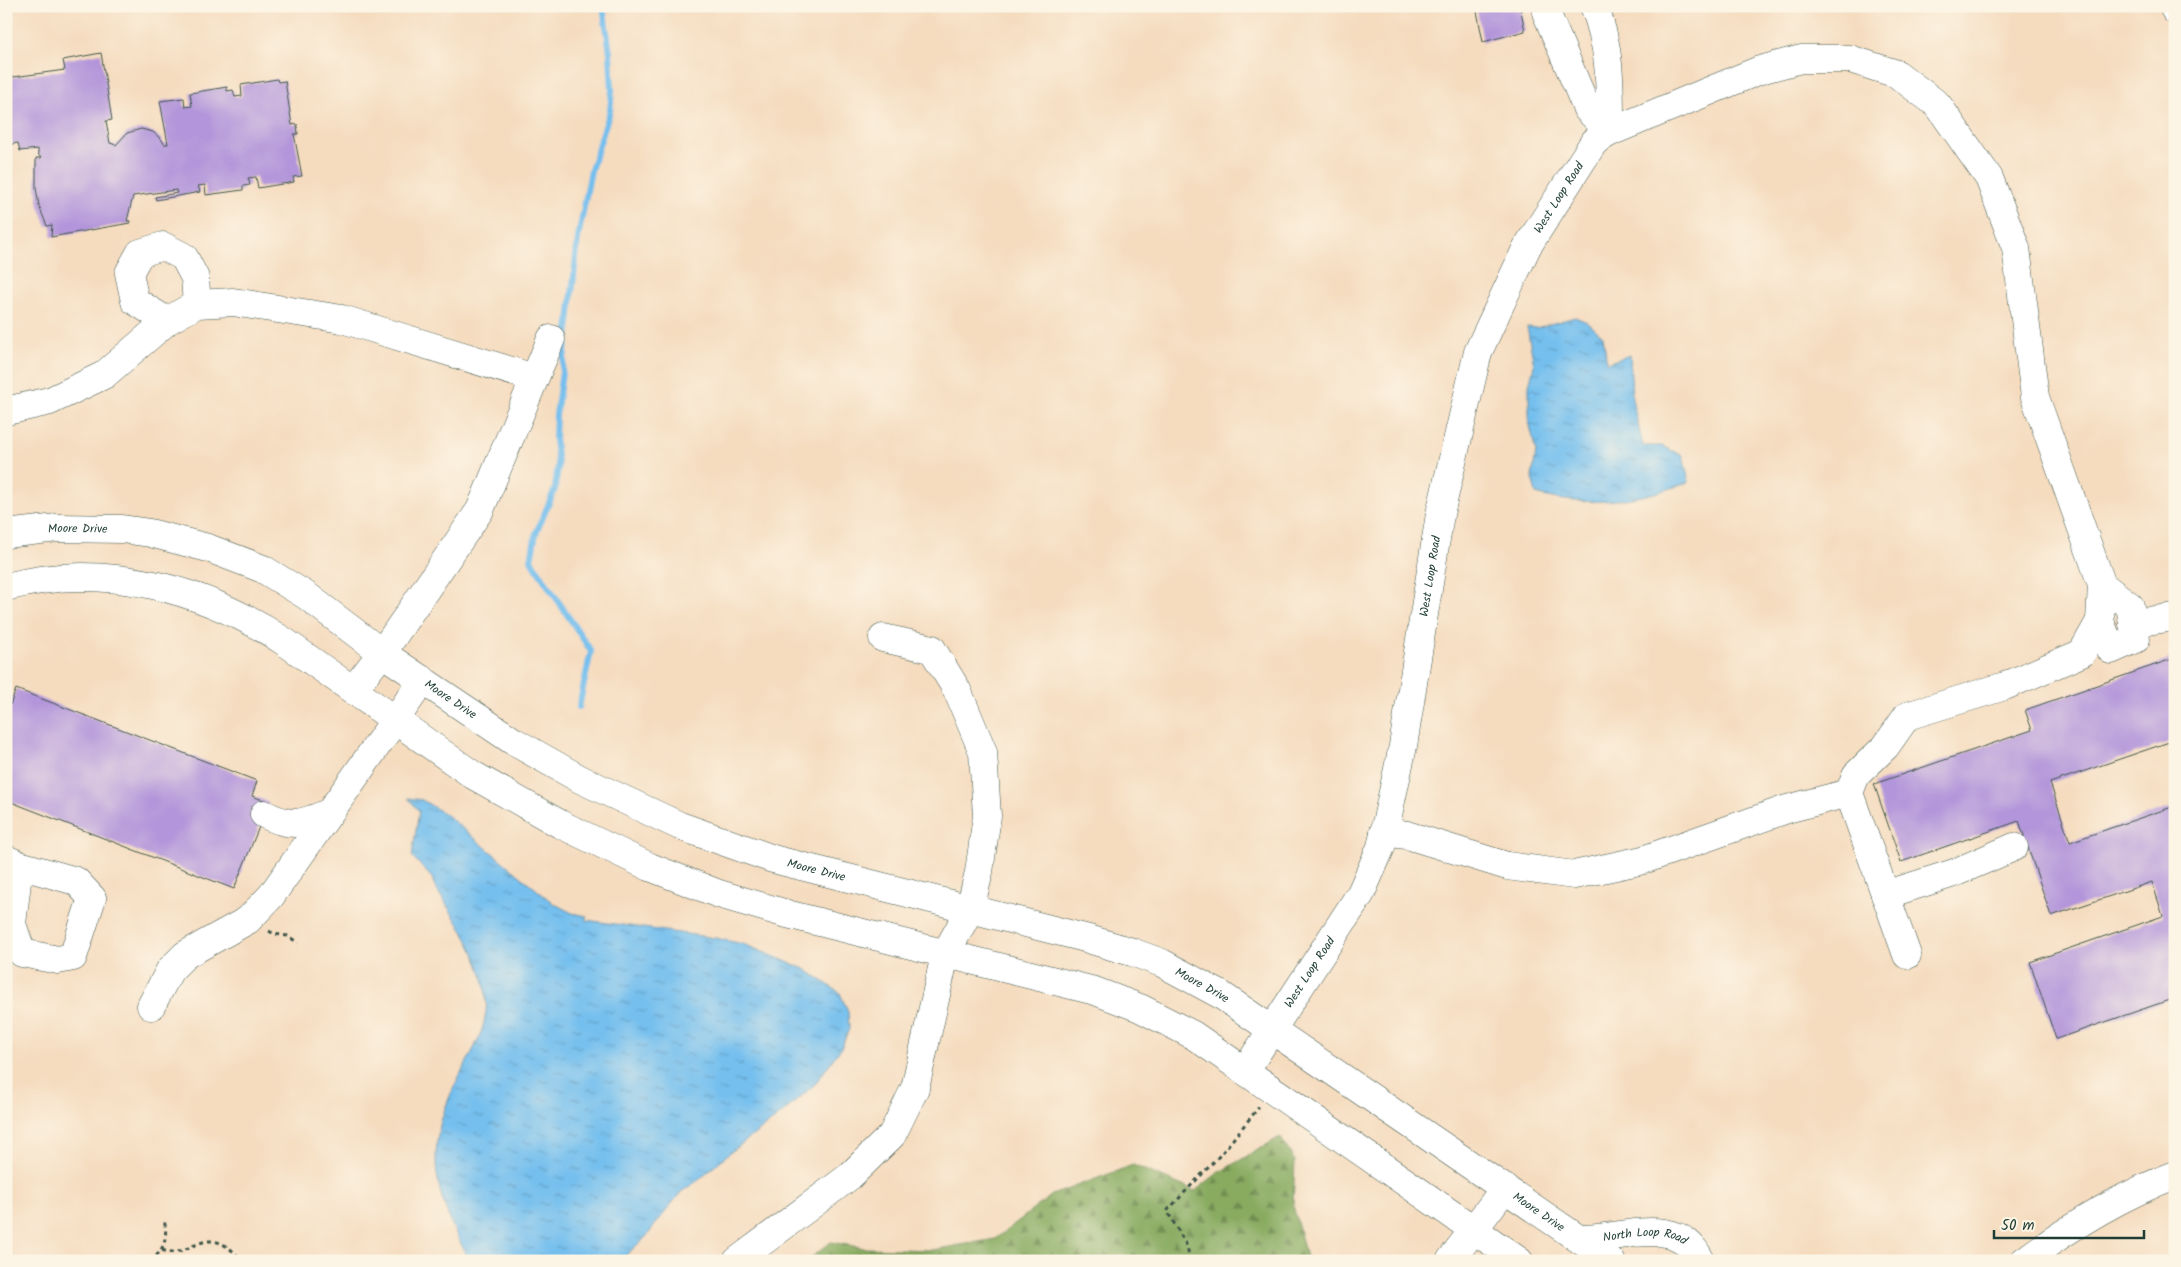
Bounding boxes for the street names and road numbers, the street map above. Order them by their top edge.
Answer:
street label: West Loop Road [1529,157,1590,237]
street label: Moore Drive [47,519,108,539]
street label: West Loop Road [1415,533,1447,618]
street label: Moore Drive [420,675,481,724]
street label: Moore Drive [785,854,848,887]
street label: West Loop Road [1280,932,1341,1012]
street label: Moore Drive [1171,963,1234,1008]
street label: Moore Drive [1509,1188,1569,1237]
street label: North Loop Road [1602,1223,1692,1251]

